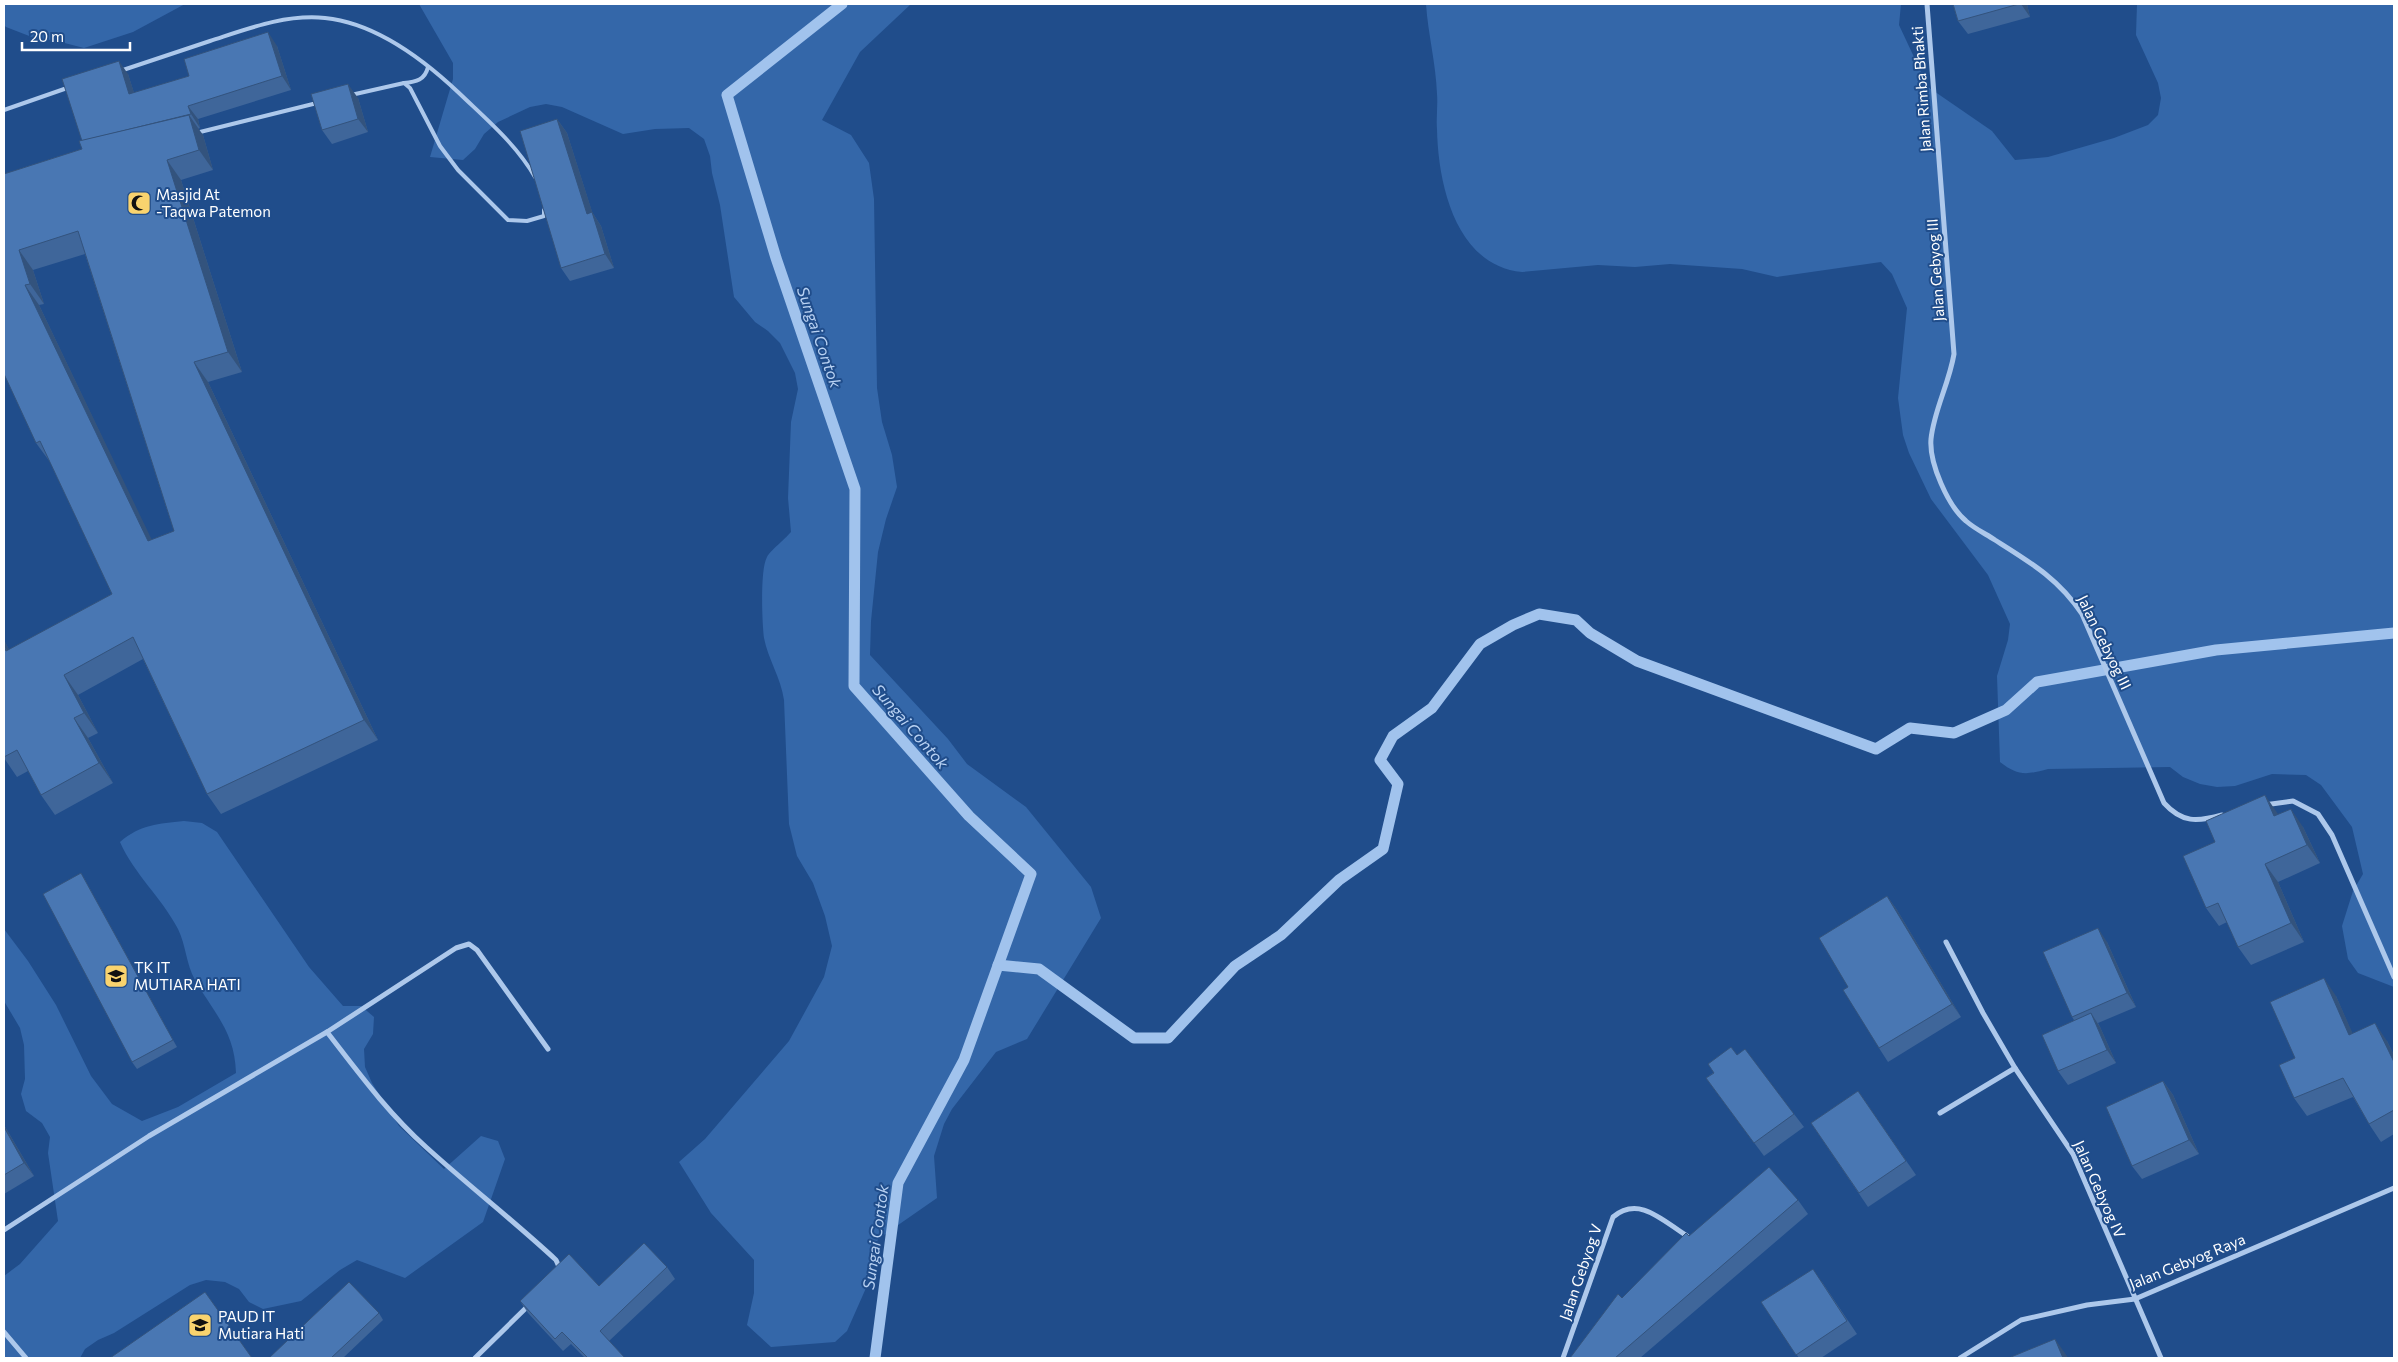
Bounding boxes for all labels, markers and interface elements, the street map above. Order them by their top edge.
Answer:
scale bar [22,20,130,52]
street label: Jalan Rimba Bhakti [1908,25,1934,153]
text: 20 m [30,27,64,45]
place label: Masjid At -Taqwa Patemon [156,185,271,220]
mosque icon: Masjid At -Taqwa Patemon [126,190,152,216]
street label: Jalan Gebyog III [1922,218,1948,322]
water label: Sungai Contok [794,284,846,390]
street label: Jalan Gebyog III [2074,592,2136,692]
water label: Sungai Contok [869,680,953,772]
place label: TK IT MUTIARA HATI [134,958,241,993]
school or university icon: TK IT MUTIARA HATI [103,963,129,989]
street label: Jalan Gebyog IV [2070,1137,2130,1241]
water label: Sungai Contok [858,1183,892,1291]
street label: Jalan Gebyog V [1555,1221,1605,1323]
street label: Jalan Gebyog Raya [2126,1230,2248,1292]
place label: PAUD IT Mutiara Hati [218,1307,304,1342]
school or university icon: PAUD IT Mutiara Hati [187,1312,213,1338]

